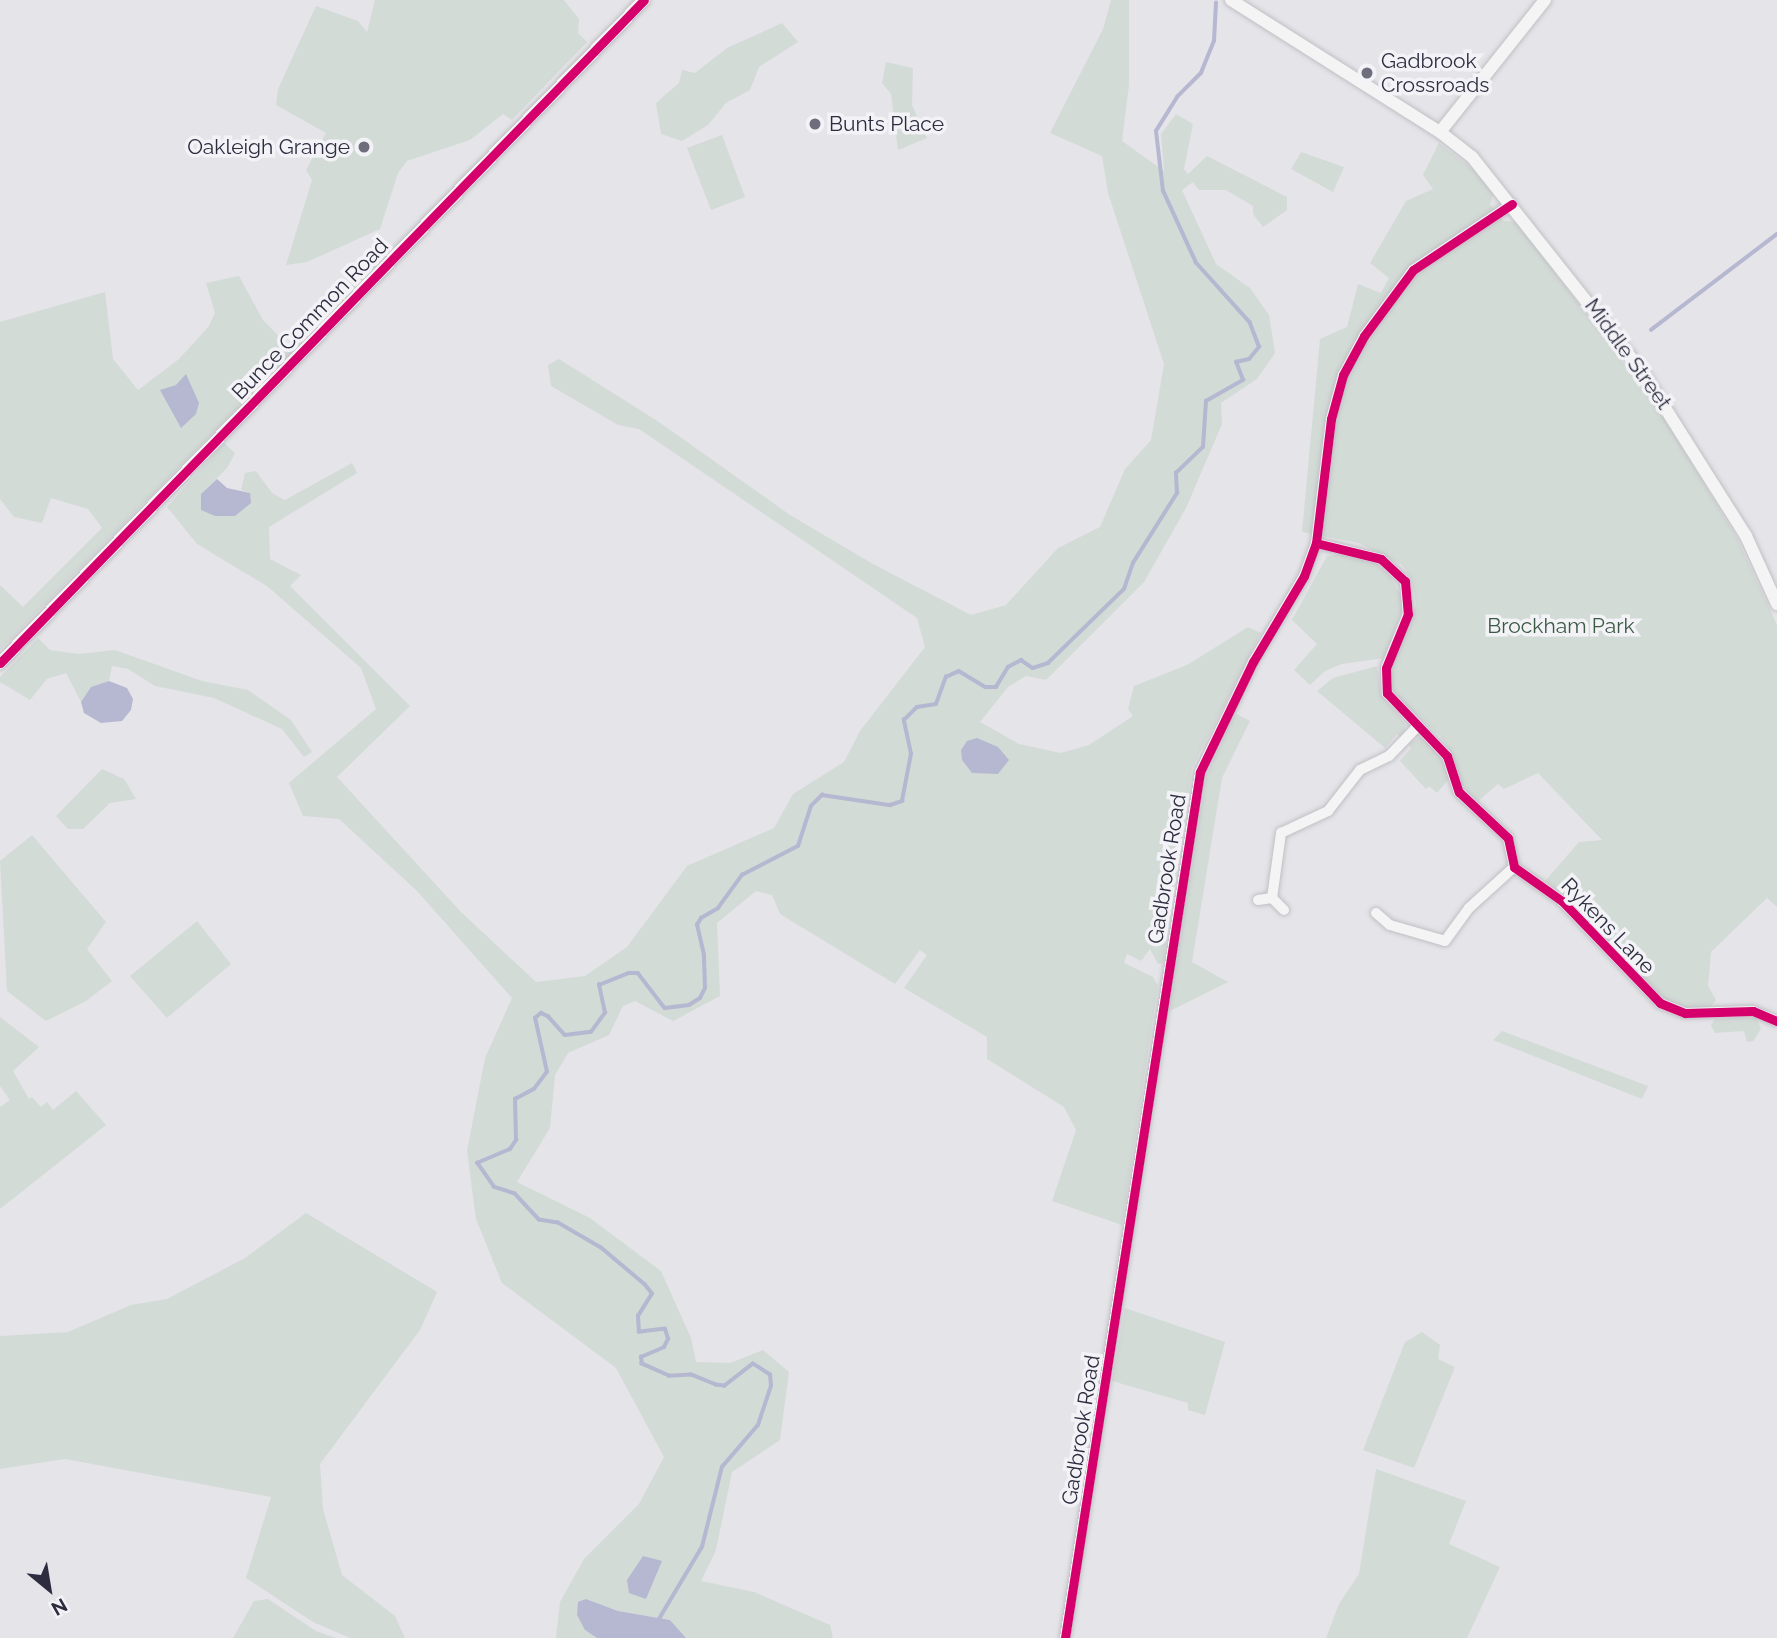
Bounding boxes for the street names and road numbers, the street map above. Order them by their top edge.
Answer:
street label: Bunce Common Road [227,233,393,405]
street label: Middle Street [1579,294,1677,414]
street label: Gadbrook Road [1143,792,1191,946]
street label: Rykens Lane [1556,873,1660,979]
street label: Gadbrook Road [1057,1353,1105,1507]

